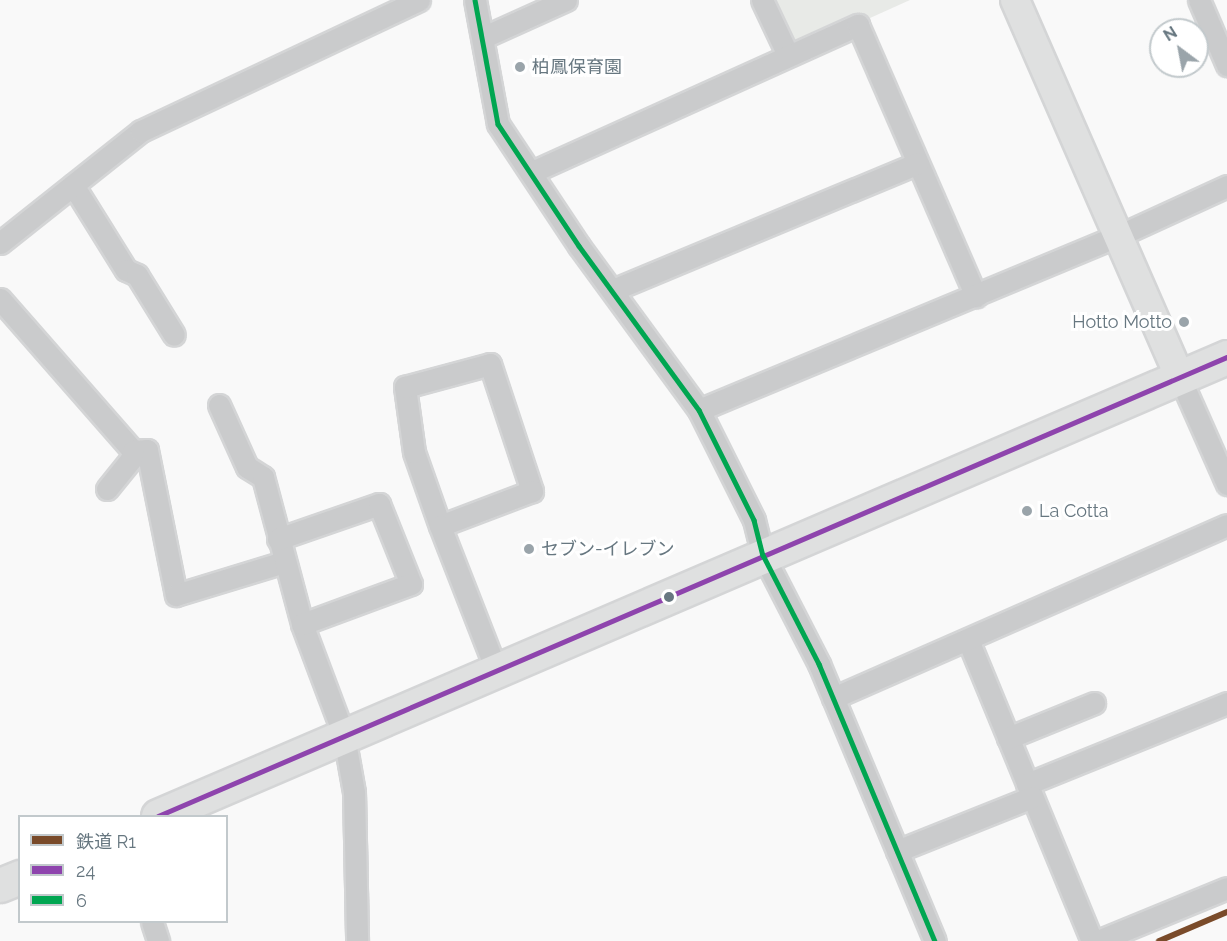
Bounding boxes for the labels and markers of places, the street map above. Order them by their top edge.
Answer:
place label: 柏鳳保育園 [532,56,622,78]
marker: 柏鳳保育園 [513,60,527,74]
place label: Hotto Motto [1072,311,1172,333]
marker: Hotto Motto [1177,315,1191,329]
place label: La Cotta [1039,500,1109,522]
marker: La Cotta [1020,504,1034,518]
place label: セブン-イレブン [541,538,675,560]
marker: セブン-イレブン [522,542,536,556]
unlabelled marker [663,591,675,603]

